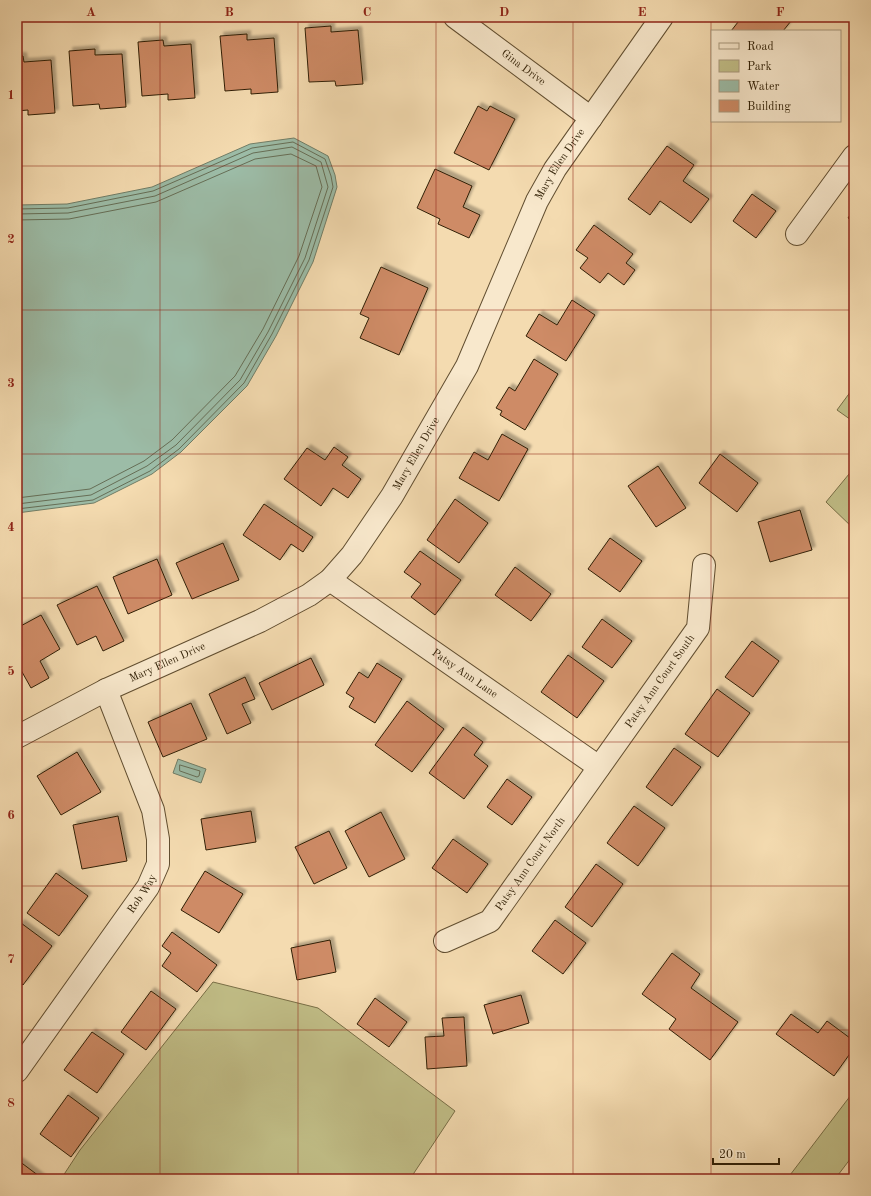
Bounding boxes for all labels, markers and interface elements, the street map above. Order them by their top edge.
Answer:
text: A [86,6,96,19]
text: B [224,6,234,19]
text: C [363,6,371,19]
text: D [499,6,509,19]
text: E [638,6,647,19]
text: F [776,6,785,19]
legend [711,30,841,122]
text: Road [747,41,774,53]
street label: Gina Drive [499,48,547,88]
text: Park [747,61,772,73]
text: Water [747,81,780,93]
text: 1 [7,89,15,102]
text: Building [747,101,791,113]
street label: Mary Ellen Drive [533,127,587,202]
text: 2 [7,233,15,246]
text: 3 [7,377,15,390]
street label: Mary Ellen Drive [391,415,442,492]
text: 4 [7,521,15,534]
street label: Patsy Ann Court South [623,633,697,730]
street label: Mary Ellen Drive [128,641,207,684]
street label: Patsy Ann Lane [430,647,500,700]
text: 5 [7,665,15,678]
text: 6 [7,809,15,822]
street label: Patsy Ann Court North [494,815,567,913]
street label: Rob Way [126,873,158,915]
text: 7 [7,953,15,966]
text: 8 [7,1097,15,1110]
scale bar [713,1140,779,1166]
text: 20 m [719,1149,746,1161]

